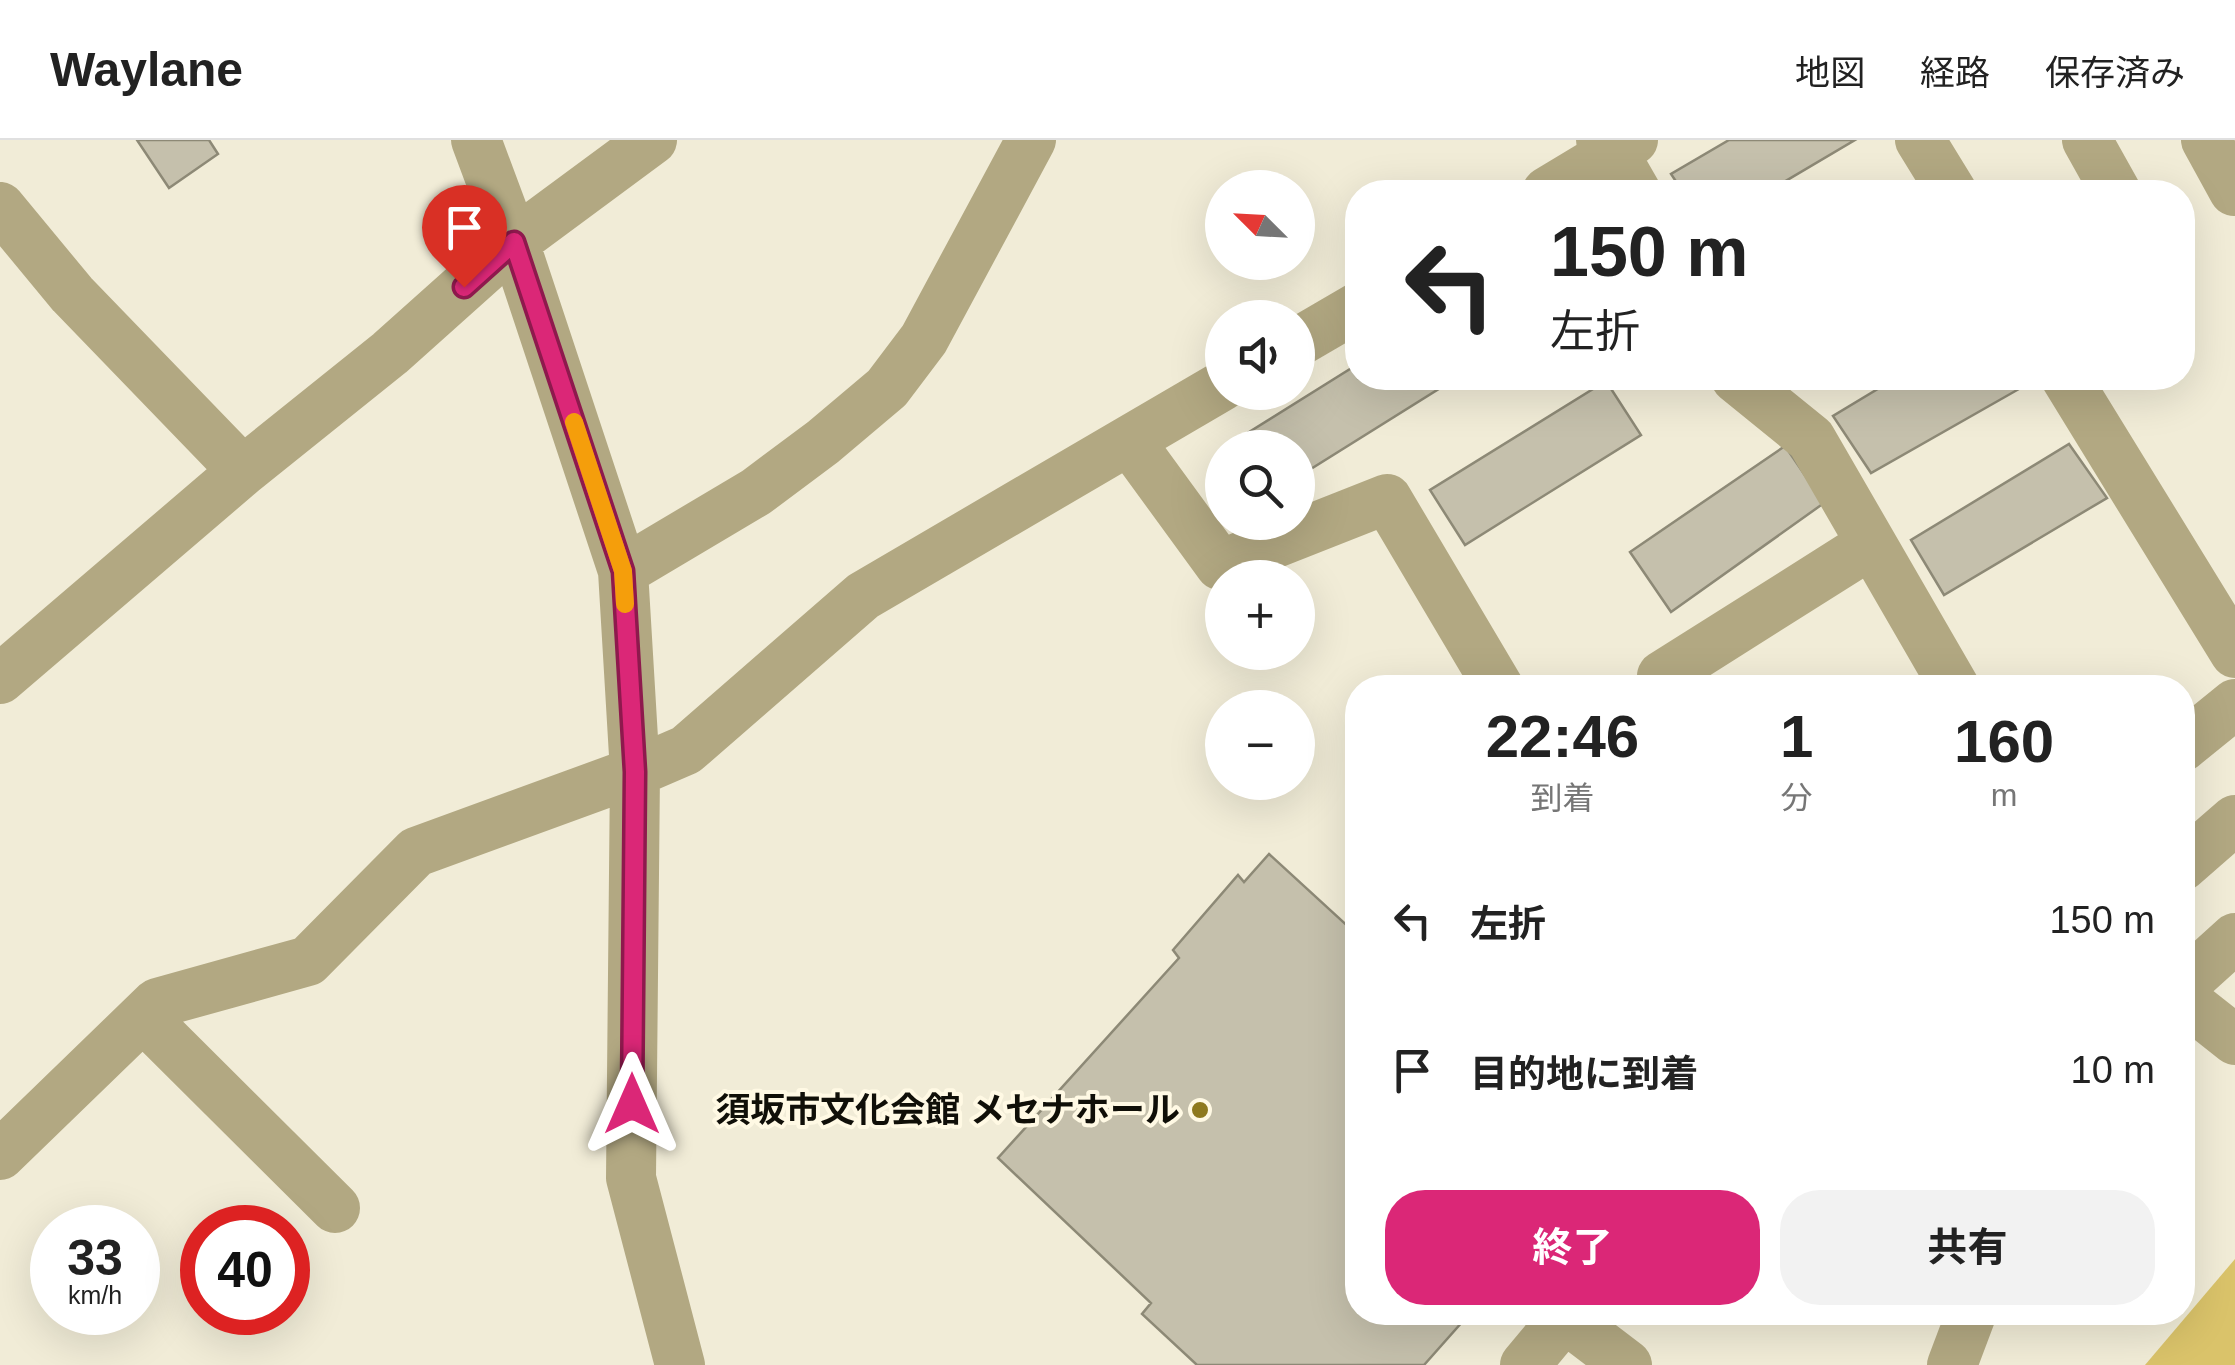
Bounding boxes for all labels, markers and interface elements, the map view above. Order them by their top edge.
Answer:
text: Waylane [50,43,243,96]
text: 地図 [1795,53,1865,92]
text: 経路 [1920,53,1990,92]
text: 保存済み [2045,53,2185,92]
north arrow [1205,170,1315,280]
map controls [1205,170,1315,800]
pin [422,185,507,288]
icon: arrive [437,200,492,255]
text: 150 m [1550,213,1748,291]
icon: left [1385,220,1515,350]
button: sound [1205,300,1315,410]
text: 左折 [1550,306,1640,357]
button: search [1205,430,1315,540]
button: + [1205,560,1315,670]
button: − [1205,690,1315,800]
text: 22:46 [1486,703,1639,770]
text: 1 [1780,703,1813,770]
text: 160 [1954,708,2054,775]
text: m [1991,777,2017,813]
text: 到着 [1530,780,1594,816]
text: 分 [1781,780,1813,816]
icon: left [1385,893,1440,948]
text: 150 m [2049,899,2155,941]
text: 左折 [1470,903,1546,945]
icon: arrive [1385,1043,1440,1098]
text: 10 m [2071,1049,2155,1091]
position arrow [580,1052,684,1156]
text: 目的地に到着 [1470,1053,1698,1095]
place label: 須坂市文化会館 メセナホール [715,1090,1180,1129]
marker: 須坂市文化会館 メセナホール [1189,1099,1211,1121]
button: 終了 [1385,1190,1760,1305]
button: 共有 [1780,1190,2155,1305]
speed limit sign: 40 [180,1205,310,1335]
text: 33 [67,1230,123,1286]
text: km/h [68,1281,122,1309]

